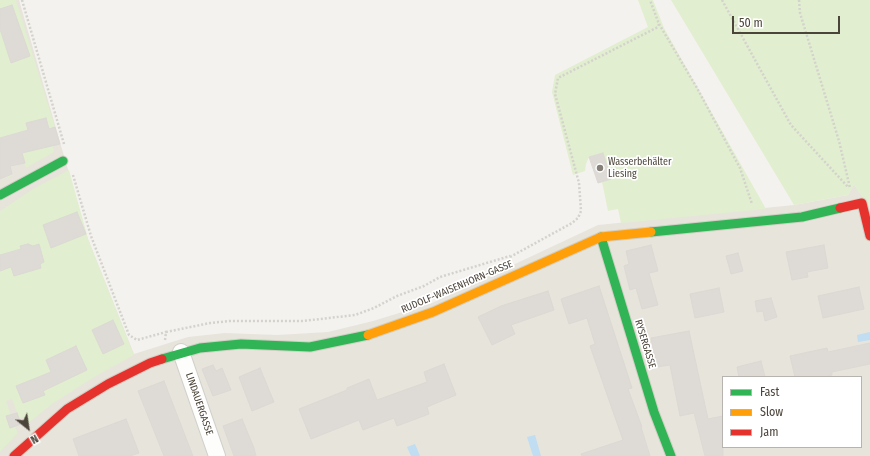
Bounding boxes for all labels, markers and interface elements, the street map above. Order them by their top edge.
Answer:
scale bar [734,8,842,34]
text: 50 m [739,16,763,30]
place label: Wasserbehälter Liesing [608,156,671,180]
marker: Wasserbehälter Liesing [595,163,605,173]
street label: RUDOLF-WAISENHORN-GASSE [399,258,515,316]
street label: RYSERGASSE [632,318,658,370]
street label: LINDAUERGASSE [183,371,215,437]
legend [722,376,862,448]
text: Fast [760,385,779,399]
text: Slow [760,405,783,419]
north arrow [8,408,48,448]
text: Jam [760,425,778,439]
text: N [28,432,40,446]

